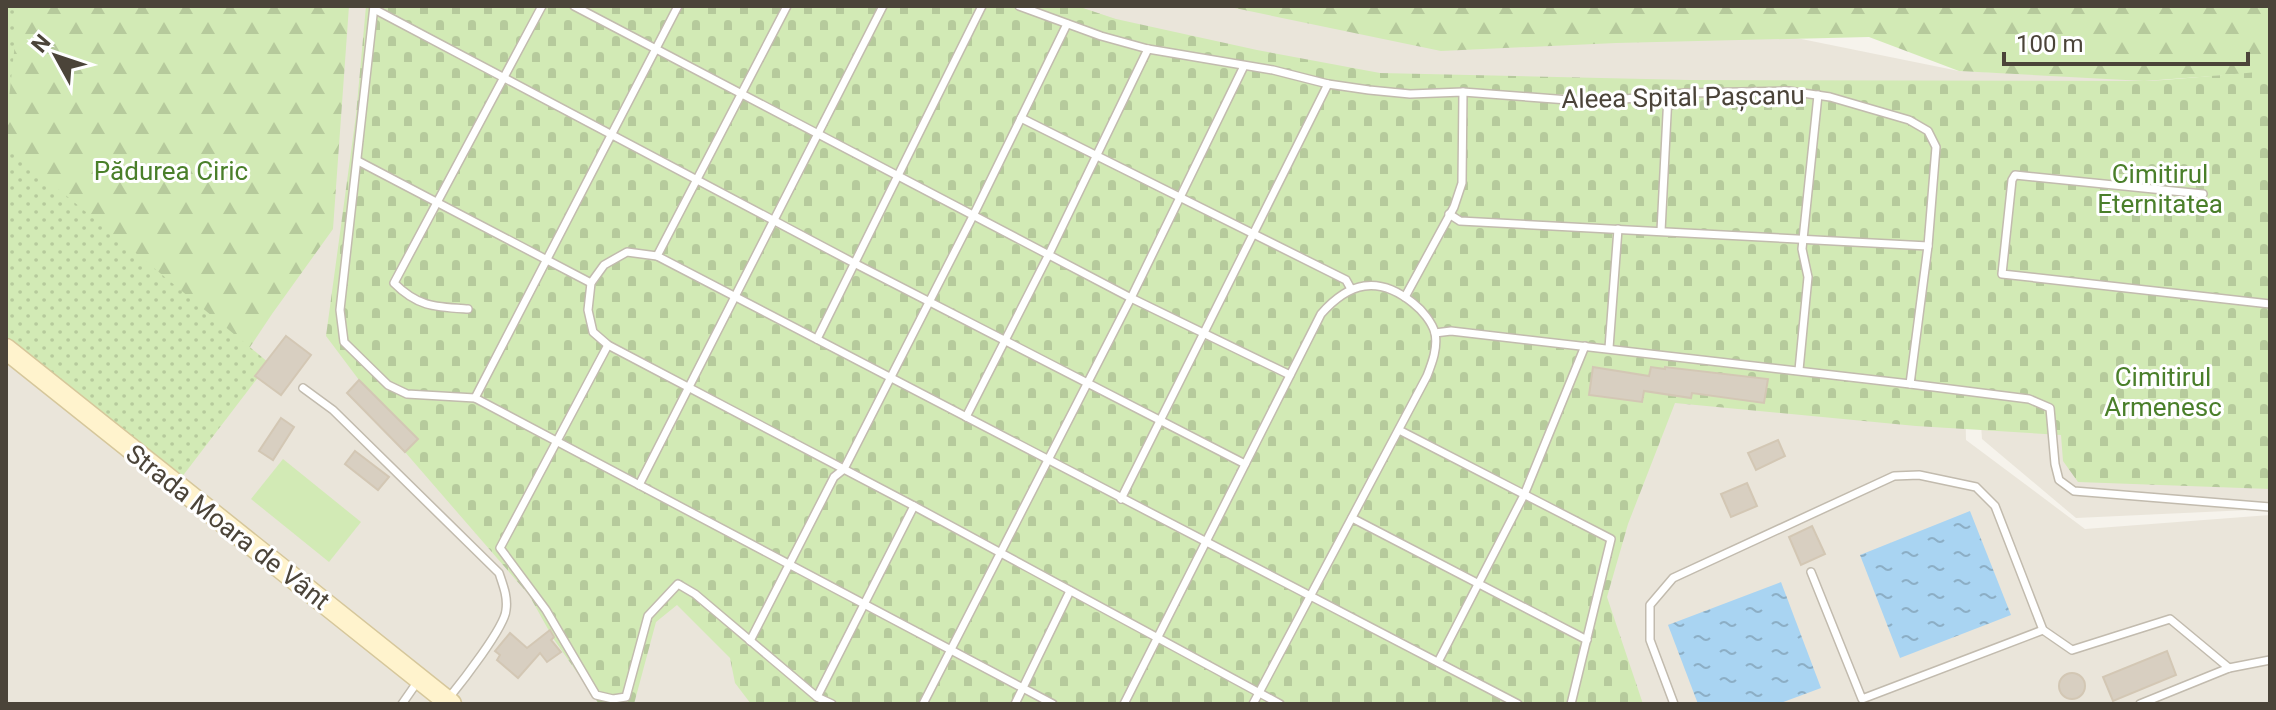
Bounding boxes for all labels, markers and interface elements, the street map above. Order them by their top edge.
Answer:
north arrow [16,16,96,96]
scale bar [2004,16,2248,66]
text: N [26,29,56,57]
text: 100 m [2016,30,2083,58]
street label: Aleea Spital Pașcanu [1561,80,1805,115]
park label: Pădurea Ciric [94,156,248,186]
park label: Cimitirul Eternitatea [2097,159,2223,219]
park label: Cimitirul Armenesc [2104,362,2222,422]
street label: Strada Moara de Vânt [120,438,336,616]

